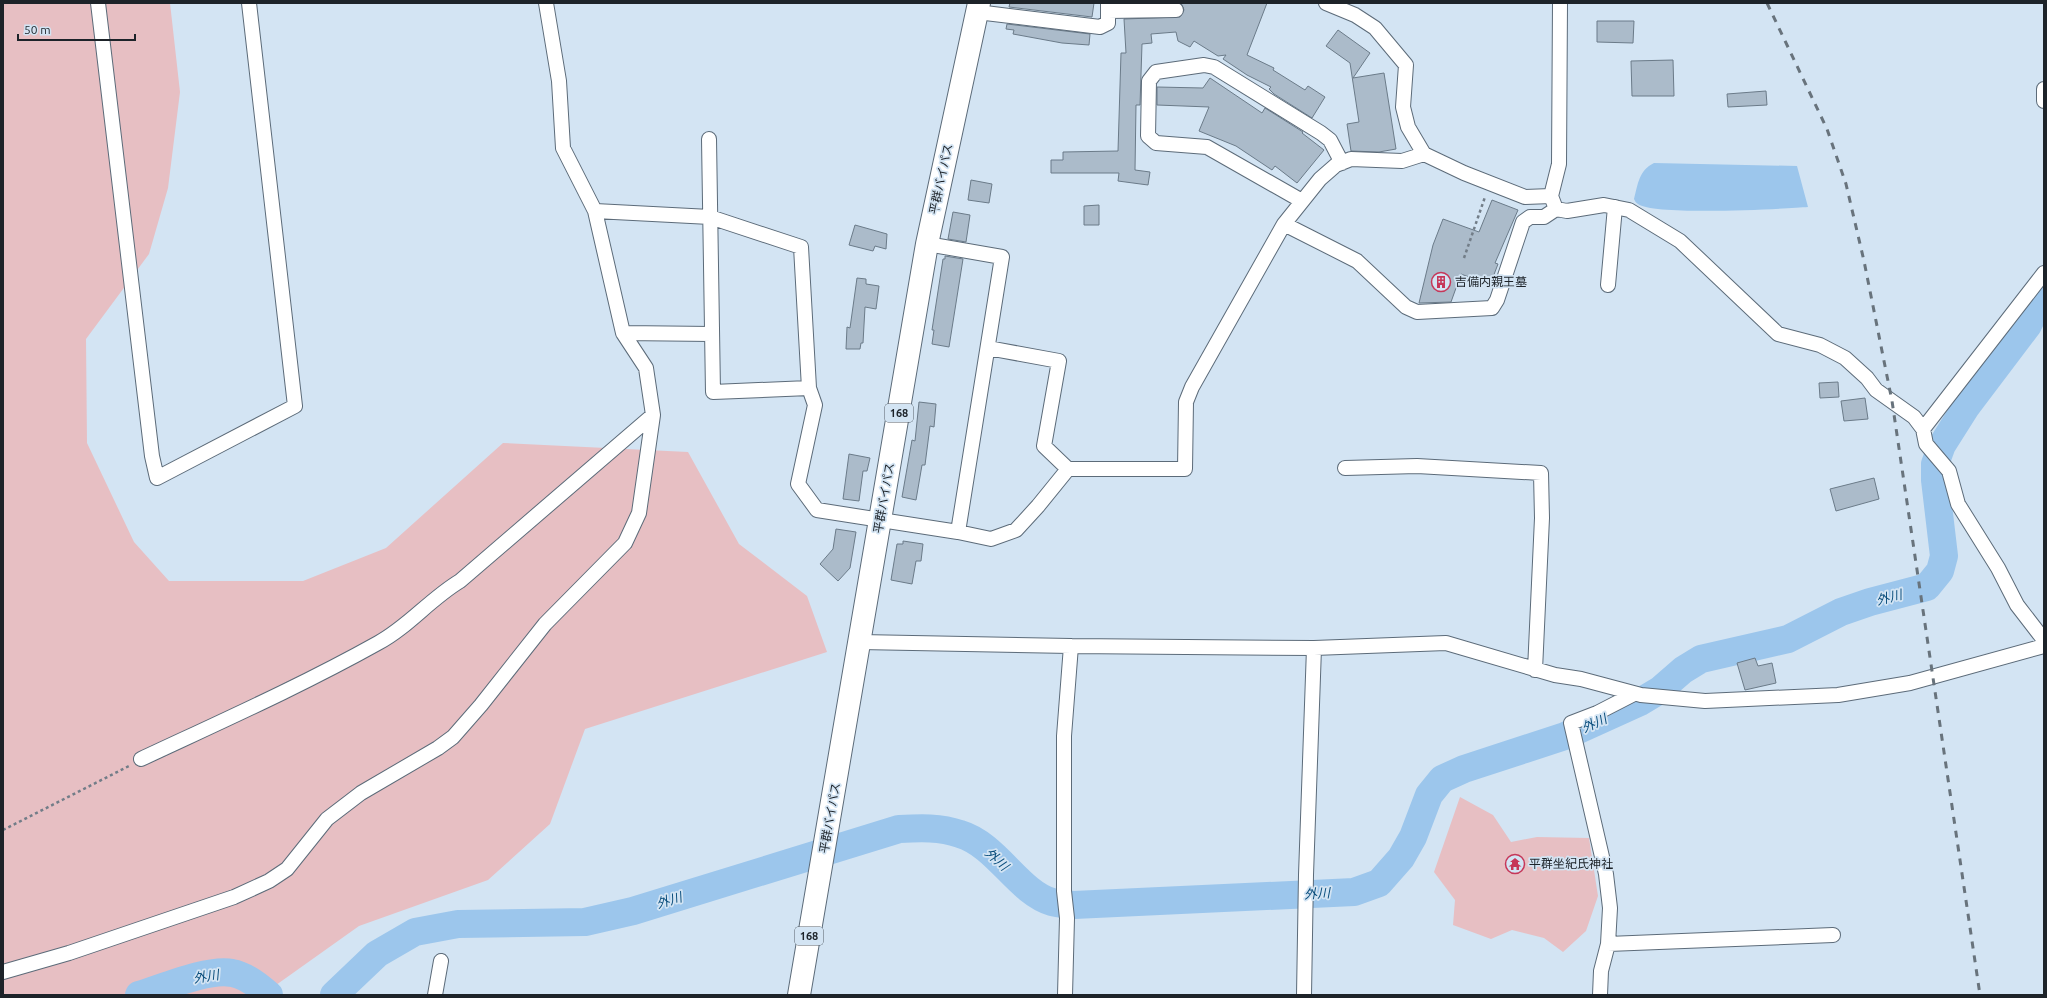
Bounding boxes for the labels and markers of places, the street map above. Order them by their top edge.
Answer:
building icon: 吉備内親王墓 [1430,271,1452,293]
place label: 吉備内親王墓 [1455,275,1527,288]
temple icon: 平群坐紀氏神社 [1504,853,1526,875]
place label: 平群坐紀氏神社 [1529,857,1613,870]

